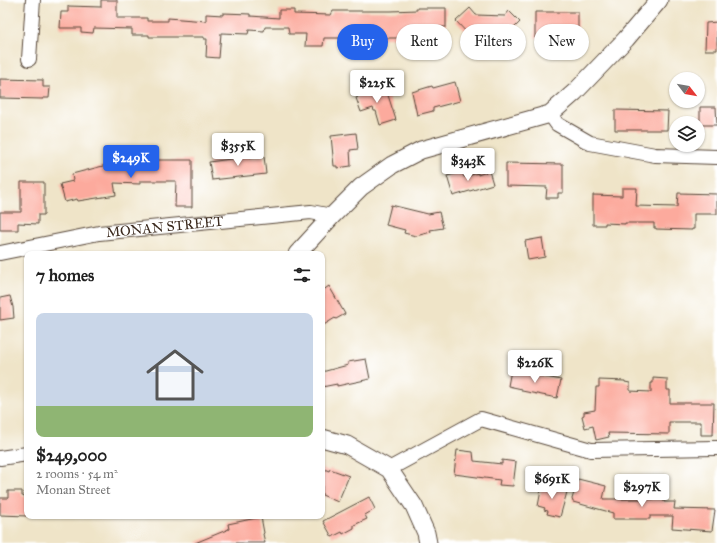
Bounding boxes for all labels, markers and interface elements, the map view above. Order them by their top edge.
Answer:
chip: Buy [337,24,388,60]
chip: Rent [396,24,452,60]
chip: Filters [460,24,526,60]
chip: New [534,24,589,60]
pin: $225K [349,70,405,104]
north arrow [669,72,705,108]
map controls [669,72,705,152]
text: $225K [359,75,395,91]
button: layers [669,116,705,152]
pin: $355K [210,133,266,167]
text: $355K [221,138,255,154]
pin: $249K [103,145,159,179]
pin: $343K [440,148,496,182]
text: $249K [112,150,150,166]
text: $343K [451,153,485,169]
street label: MONAN STREET [105,213,225,241]
icon: filters [291,264,313,286]
text: 7 homes [36,265,94,286]
icon: home [139,339,211,411]
pin: $226K [507,350,563,384]
text: $226K [517,355,553,371]
text: $249,000 [36,445,107,466]
text: 2 rooms · 54 m² [36,466,118,482]
pin: $691K [524,466,580,500]
text: $691K [534,471,570,487]
pin: $297K [614,474,670,508]
text: $297K [623,479,661,495]
text: Monan Street [36,482,111,498]

